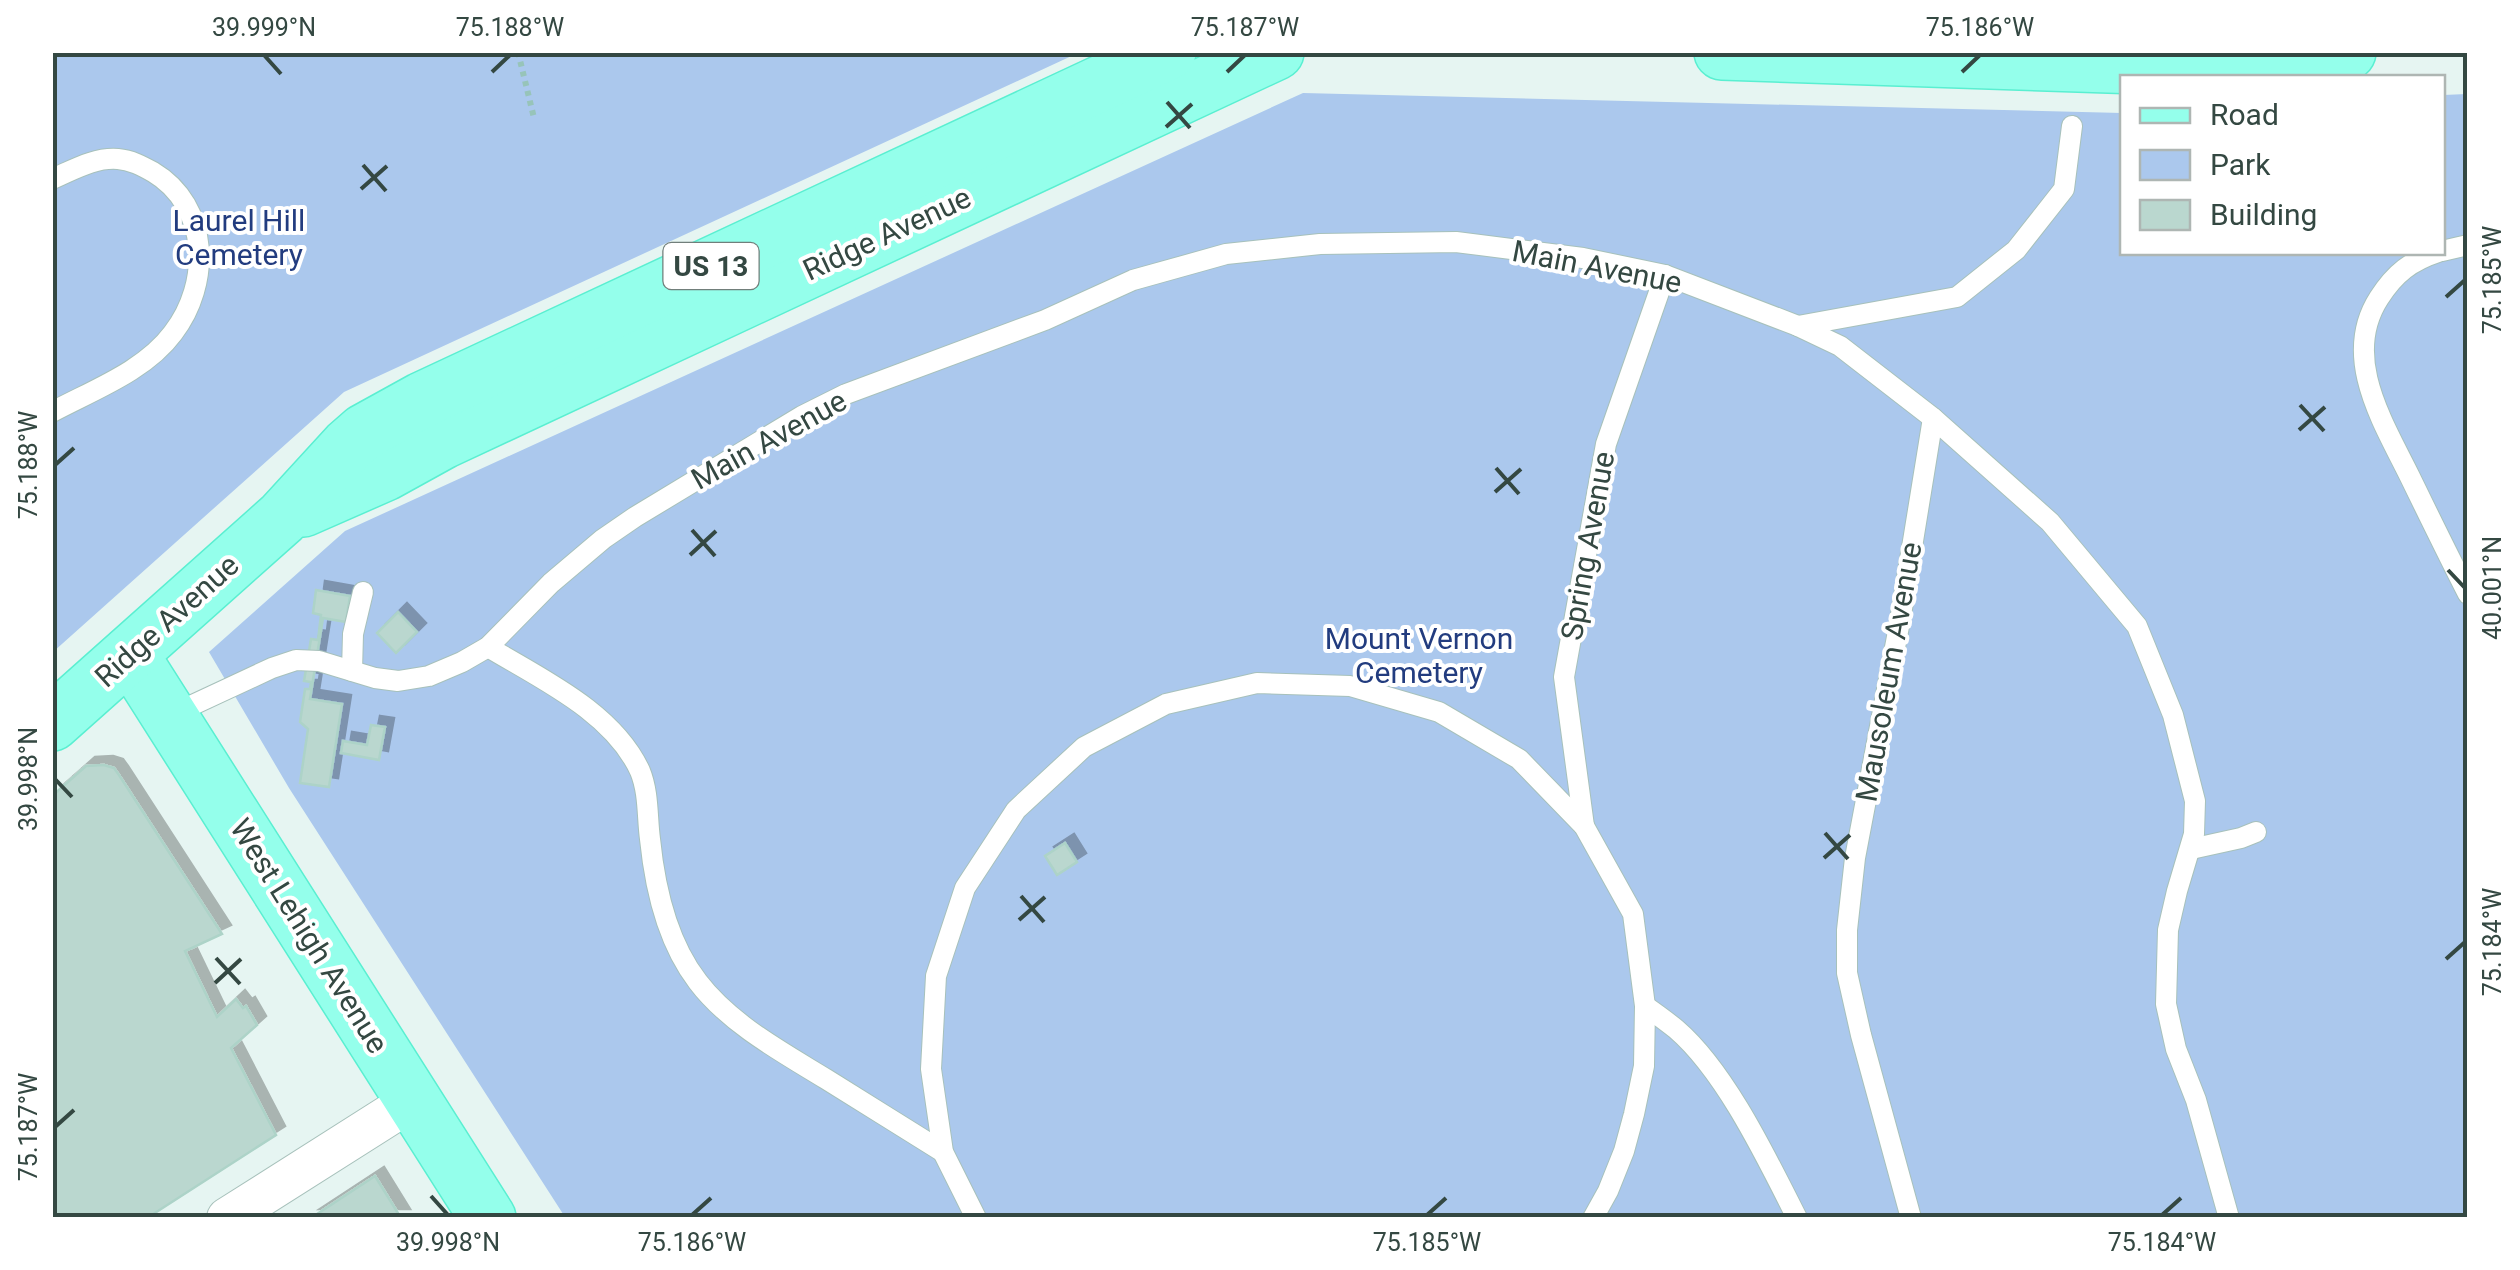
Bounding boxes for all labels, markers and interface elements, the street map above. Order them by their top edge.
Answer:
text: 39.999°N [212,13,316,42]
text: 75.188°W [456,13,564,42]
text: 75.187°W [1191,13,1299,42]
text: 75.186°W [1926,13,2034,42]
legend [2120,75,2445,255]
text: Road [2210,97,2279,132]
text: Park [2210,147,2271,182]
street label: Ridge Avenue [797,179,976,288]
text: Building [2210,197,2317,232]
park label: Laurel Hill Cemetery [173,203,305,272]
text: 75.185°W [2478,226,2507,334]
street label: Main Avenue [1509,233,1685,300]
road number: US 13 [664,243,758,289]
street label: Main Avenue [685,383,852,497]
text: 75.188°W [14,411,43,519]
street label: Spring Avenue [1554,449,1621,643]
text: 40.001°N [2478,536,2507,640]
street label: Mausoleum Avenue [1848,539,1929,805]
street label: Ridge Avenue [88,547,246,694]
park label: Mount Vernon Cemetery [1325,621,1513,690]
text: 39.998°N [14,727,43,831]
street label: West Lehigh Avenue [223,812,396,1059]
text: 75.184°W [2478,888,2507,996]
text: 75.187°W [14,1073,43,1181]
text: 39.998°N [396,1228,500,1257]
text: 75.186°W [638,1228,746,1257]
text: 75.185°W [1373,1228,1481,1257]
text: 75.184°W [2108,1228,2216,1257]

